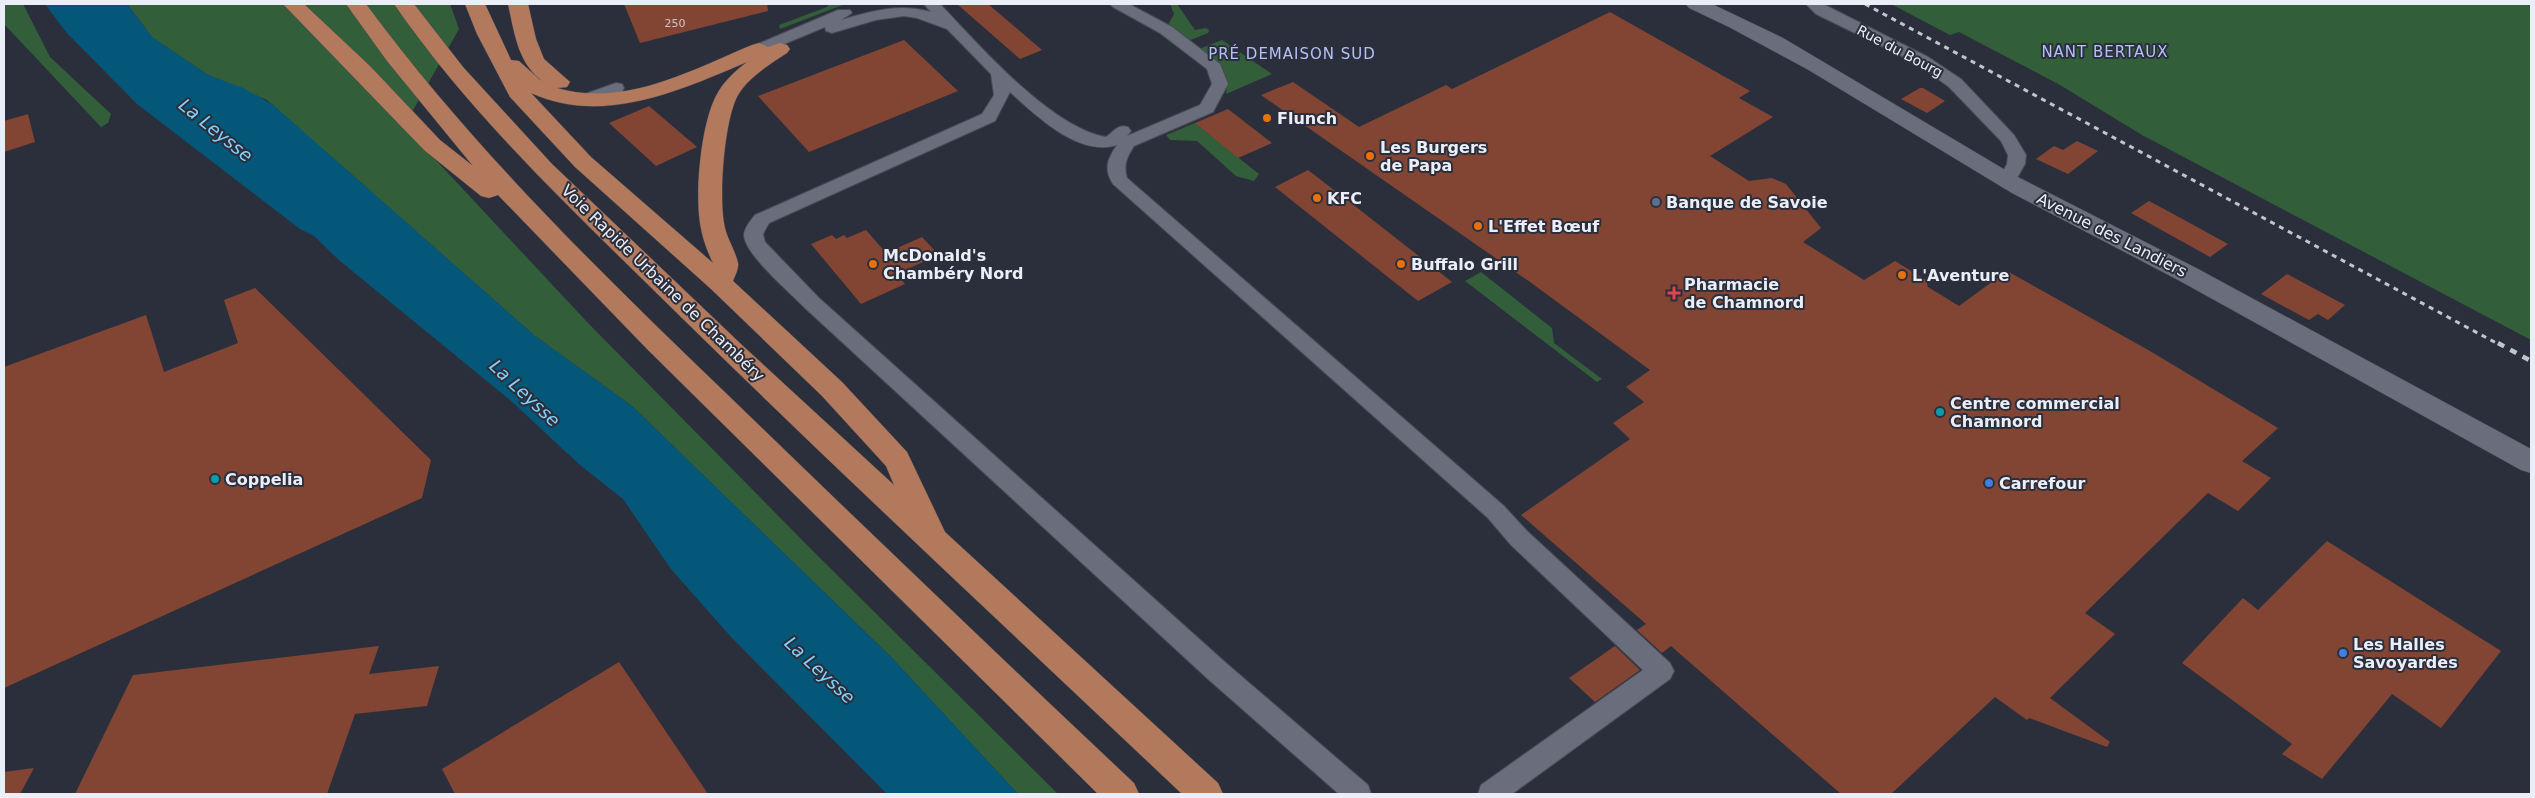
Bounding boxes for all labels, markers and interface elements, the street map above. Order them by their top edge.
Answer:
house number: 250 [665,17,686,30]
street label: Rue du Bourg [1854,22,1946,80]
district label: NANT BERTAUX [2041,43,2169,61]
district label: PRÉ DEMAISON SUD [1208,44,1376,63]
water label: La Leysse [175,94,257,166]
place label: Flunch [1277,109,1337,128]
marker: Flunch [1261,112,1273,124]
place label: Les Burgers de Papa [1380,138,1487,175]
marker: Les Burgers de Papa [1364,150,1376,162]
street label: Voie Rapide Urbaine de Chambéry [558,181,768,385]
place label: KFC [1327,189,1362,208]
street label: Avenue des Landiers [2034,189,2190,281]
marker: KFC [1311,192,1323,204]
place label: Banque de Savoie [1666,193,1828,212]
marker: Banque de Savoie [1650,196,1662,208]
place label: L'Effet Bœuf [1488,217,1600,236]
marker: L'Effet Bœuf [1472,220,1484,232]
place label: McDonald's Chambéry Nord [883,246,1024,283]
place label: Buffalo Grill [1411,255,1518,274]
marker: McDonald's Chambéry Nord [867,258,879,270]
marker: Buffalo Grill [1395,258,1407,270]
place label: L'Aventure [1912,266,2010,285]
marker: L'Aventure [1896,269,1908,281]
place label: Pharmacie de Chamnord [1684,275,1804,312]
marker: Pharmacie de Chamnord [1668,287,1680,299]
water label: La Leysse [486,355,564,431]
place label: Centre commercial Chamnord [1950,394,2120,431]
marker: Centre commercial Chamnord [1934,406,1946,418]
place label: Coppelia [225,470,303,489]
marker: Coppelia [209,473,221,485]
place label: Carrefour [1999,474,2086,493]
marker: Carrefour [1983,477,1995,489]
water label: La Leysse [781,632,859,708]
place label: Les Halles Savoyardes [2353,635,2458,672]
marker: Les Halles Savoyardes [2337,647,2349,659]

